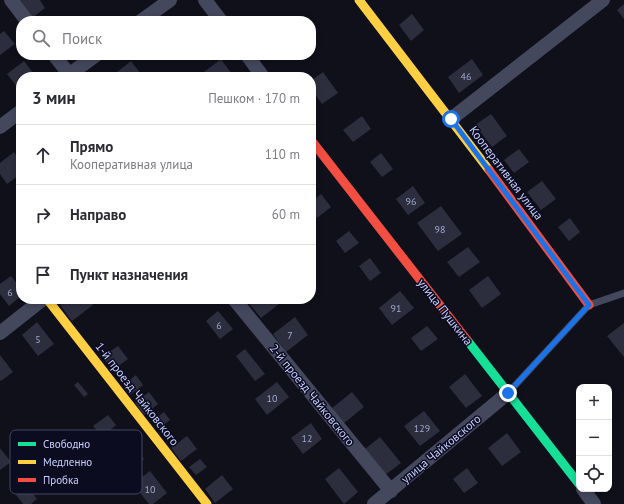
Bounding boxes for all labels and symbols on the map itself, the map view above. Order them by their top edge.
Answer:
house number: 46 [461,70,471,83]
route start [442,110,460,128]
street label: Кооперативная улица [466,123,547,223]
house number: 96 [406,195,416,208]
house number: 98 [435,223,445,236]
street label: улица Пушкина [415,275,476,348]
house number: 6 [7,286,13,299]
house number: 91 [391,302,401,315]
house number: 6 [216,319,222,332]
house number: 7 [287,329,293,342]
house number: 5 [35,333,41,346]
street label: 1-й проезд Чайковского [92,339,182,448]
street label: 2-й проезд Чайковского [267,341,358,449]
route end [499,384,517,402]
house number: 10 [267,392,278,405]
street label: улица Чайковского [398,411,484,486]
house number: 129 [414,422,430,435]
legend [10,430,142,494]
house number: 12 [302,432,312,445]
text: Свободно [43,437,90,451]
text: Медленно [43,455,92,469]
text: Пробка [43,473,79,487]
house number: 10 [145,483,156,496]

